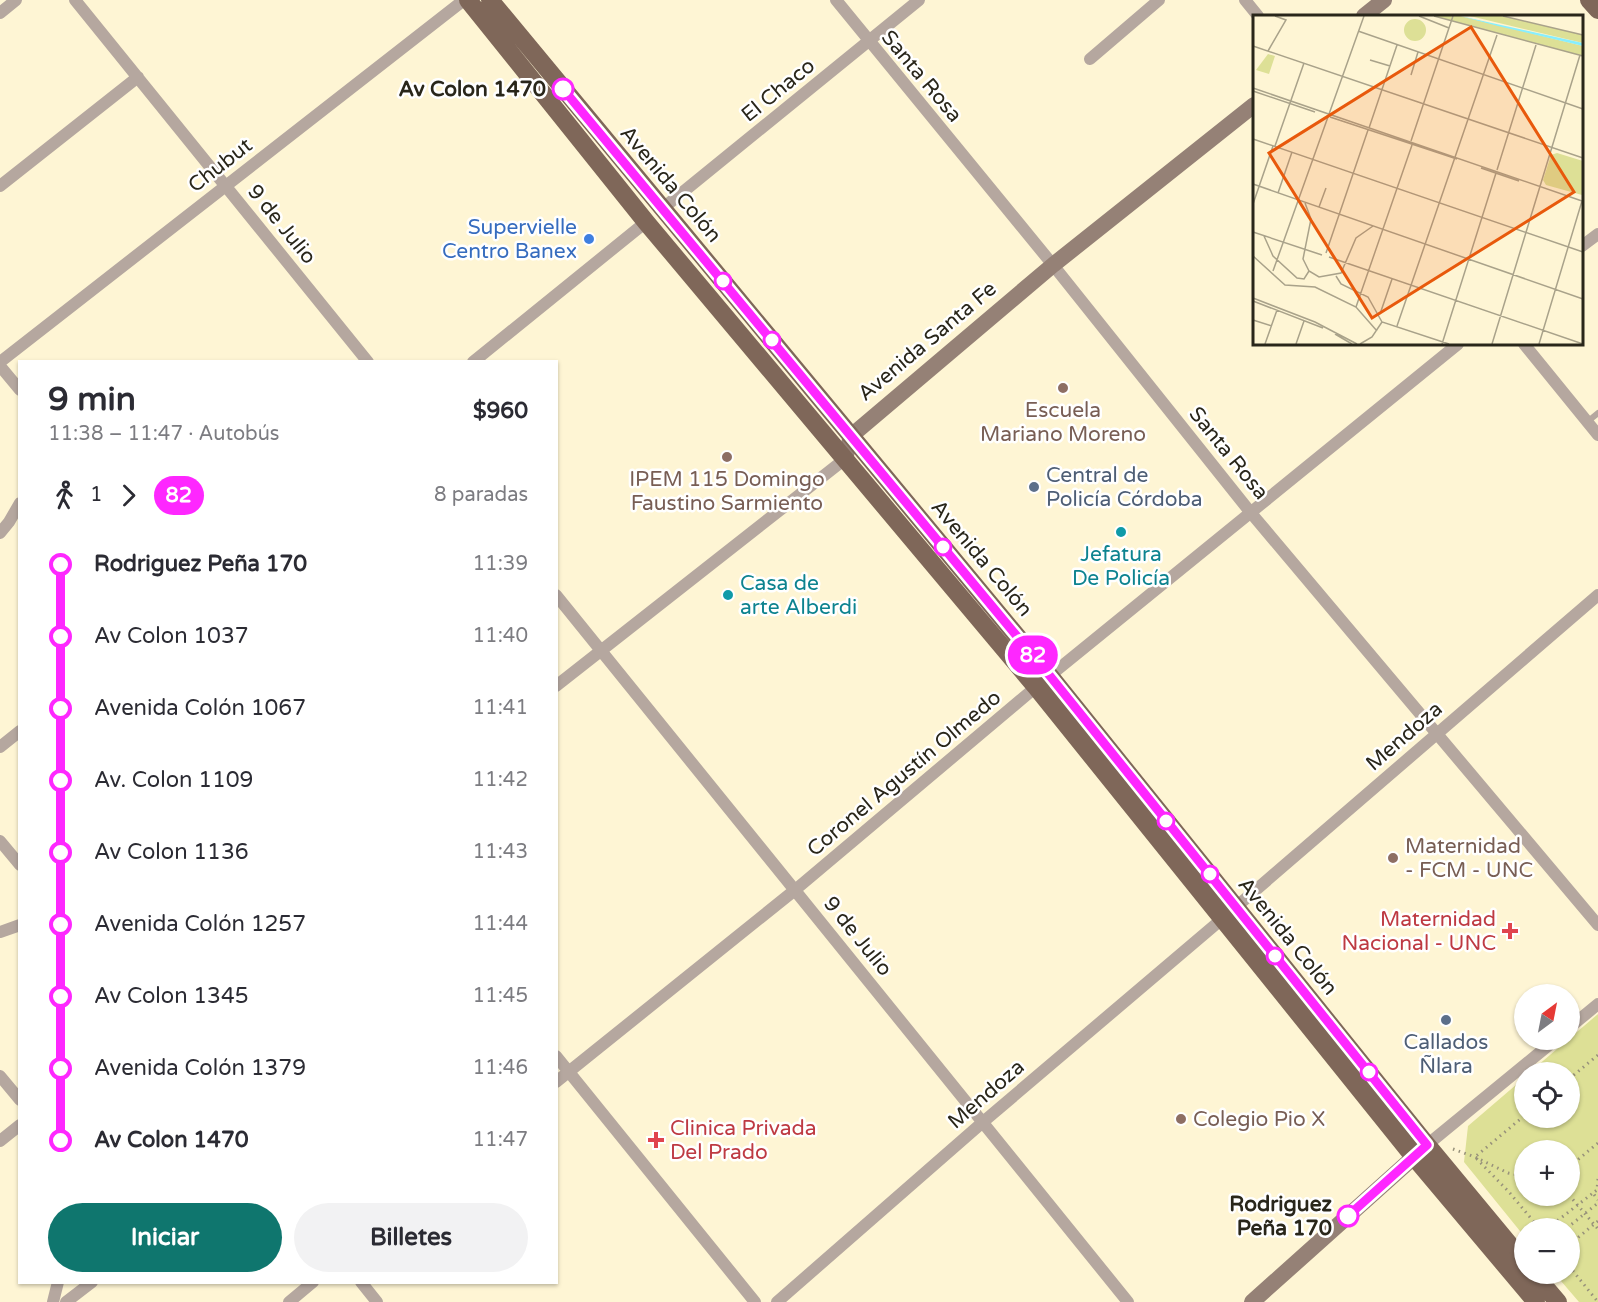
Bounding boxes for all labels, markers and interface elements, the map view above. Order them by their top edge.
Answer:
inset map [1253,15,1583,345]
street label: Santa Rosa [876,25,967,127]
street label: El Chaco [737,53,820,128]
place label: Av Colon 1470 [398,77,546,102]
marker: Av Colon 1470 [552,78,574,100]
street label: Avenida Colón [615,121,727,248]
street label: Chubut [183,133,257,198]
street label: 9 de Julio [242,180,321,269]
place label: Supervielle Centro Banex [442,215,577,264]
marker: Supervielle Centro Banex [582,232,596,246]
unlabelled marker [714,272,732,290]
street label: Avenida Santa Fe [853,276,1002,406]
unlabelled marker [763,331,781,349]
text: 9 min [48,380,136,419]
marker: Escuela Mariano Moreno [1056,381,1070,395]
text: $960 [473,398,528,424]
place label: Escuela Mariano Moreno [980,398,1146,447]
street label: Santa Rosa [1184,402,1274,505]
text: 11:38 – 11:47 · Autobús [48,422,279,446]
marker: IPEM 115 Domingo Faustino Sarmiento [720,450,734,464]
place label: Central de Policía Córdoba [1046,463,1203,512]
place label: IPEM 115 Domingo Faustino Sarmiento [629,467,825,516]
icon: walk [48,479,81,512]
icon: forward [112,479,145,512]
marker: Central de Policía Córdoba [1027,480,1041,494]
text: 1 [90,483,103,507]
text: 82 [166,483,192,508]
text: 8 paradas [434,483,528,507]
street label: Avenida Colón [926,495,1038,622]
marker: Jefatura De Policía [1114,525,1128,539]
unlabelled marker [934,538,952,556]
place label: Jefatura De Policía [1072,542,1170,591]
text: Rodriguez Peña 170 [94,551,307,577]
text: 11:39 [473,552,528,576]
place label: Casa de arte Alberdi [740,571,857,620]
marker: Casa de arte Alberdi [721,588,735,602]
text: Av Colon 1037 [94,623,249,649]
text: 11:40 [473,624,528,648]
line badge: 82 [1006,636,1060,674]
text: 82 [1020,643,1046,668]
street label: Coronel Agustín Olmedo [802,685,1006,862]
text: Avenida Colón 1067 [94,695,306,721]
text: 11:41 [473,696,528,720]
street label: Mendoza [1361,696,1448,776]
text: Av. Colon 1109 [94,767,253,793]
text: 11:42 [473,768,528,792]
unlabelled marker [1157,812,1175,830]
place label: Maternidad - FCM - UNC [1405,834,1533,883]
text: Av Colon 1136 [94,839,249,865]
text: 11:43 [473,840,528,864]
marker: Maternidad - FCM - UNC [1386,851,1400,865]
unlabelled marker [1201,865,1219,883]
street label: Avenida Colón [1233,872,1343,1000]
street label: 9 de Julio [818,892,897,981]
place label: Maternidad Nacional - UNC [1341,907,1496,956]
text: Avenida Colón 1257 [94,911,306,937]
text: 11:44 [473,912,528,936]
marker: Maternidad Nacional - UNC [1501,922,1519,940]
unlabelled marker [1266,947,1284,965]
text: Av Colon 1345 [94,983,249,1009]
text: 11:45 [473,984,528,1008]
north arrow [1514,984,1580,1050]
map controls [1514,984,1580,1284]
marker: Callados Ñlara [1439,1013,1453,1027]
place label: Callados Ñlara [1404,1030,1488,1079]
street label: Mendoza [943,1054,1030,1134]
text: Avenida Colón 1379 [94,1055,306,1081]
text: 11:46 [473,1056,528,1080]
button: locate [1514,1062,1580,1128]
unlabelled marker [1360,1063,1378,1081]
place label: Colegio Pio X [1193,1107,1325,1132]
marker: Colegio Pio X [1174,1112,1188,1126]
place label: Clinica Privada Del Prado [670,1116,817,1165]
text: Av Colon 1470 [94,1127,249,1153]
text: 11:47 [473,1128,528,1152]
marker: Clinica Privada Del Prado [647,1131,665,1149]
button: + [1514,1140,1580,1206]
place label: Rodriguez Peña 170 [1229,1192,1333,1241]
button: Iniciar [48,1203,282,1272]
button: Billetes [294,1203,528,1272]
marker: Rodriguez Peña 170 [1337,1205,1359,1227]
button: − [1514,1218,1580,1284]

